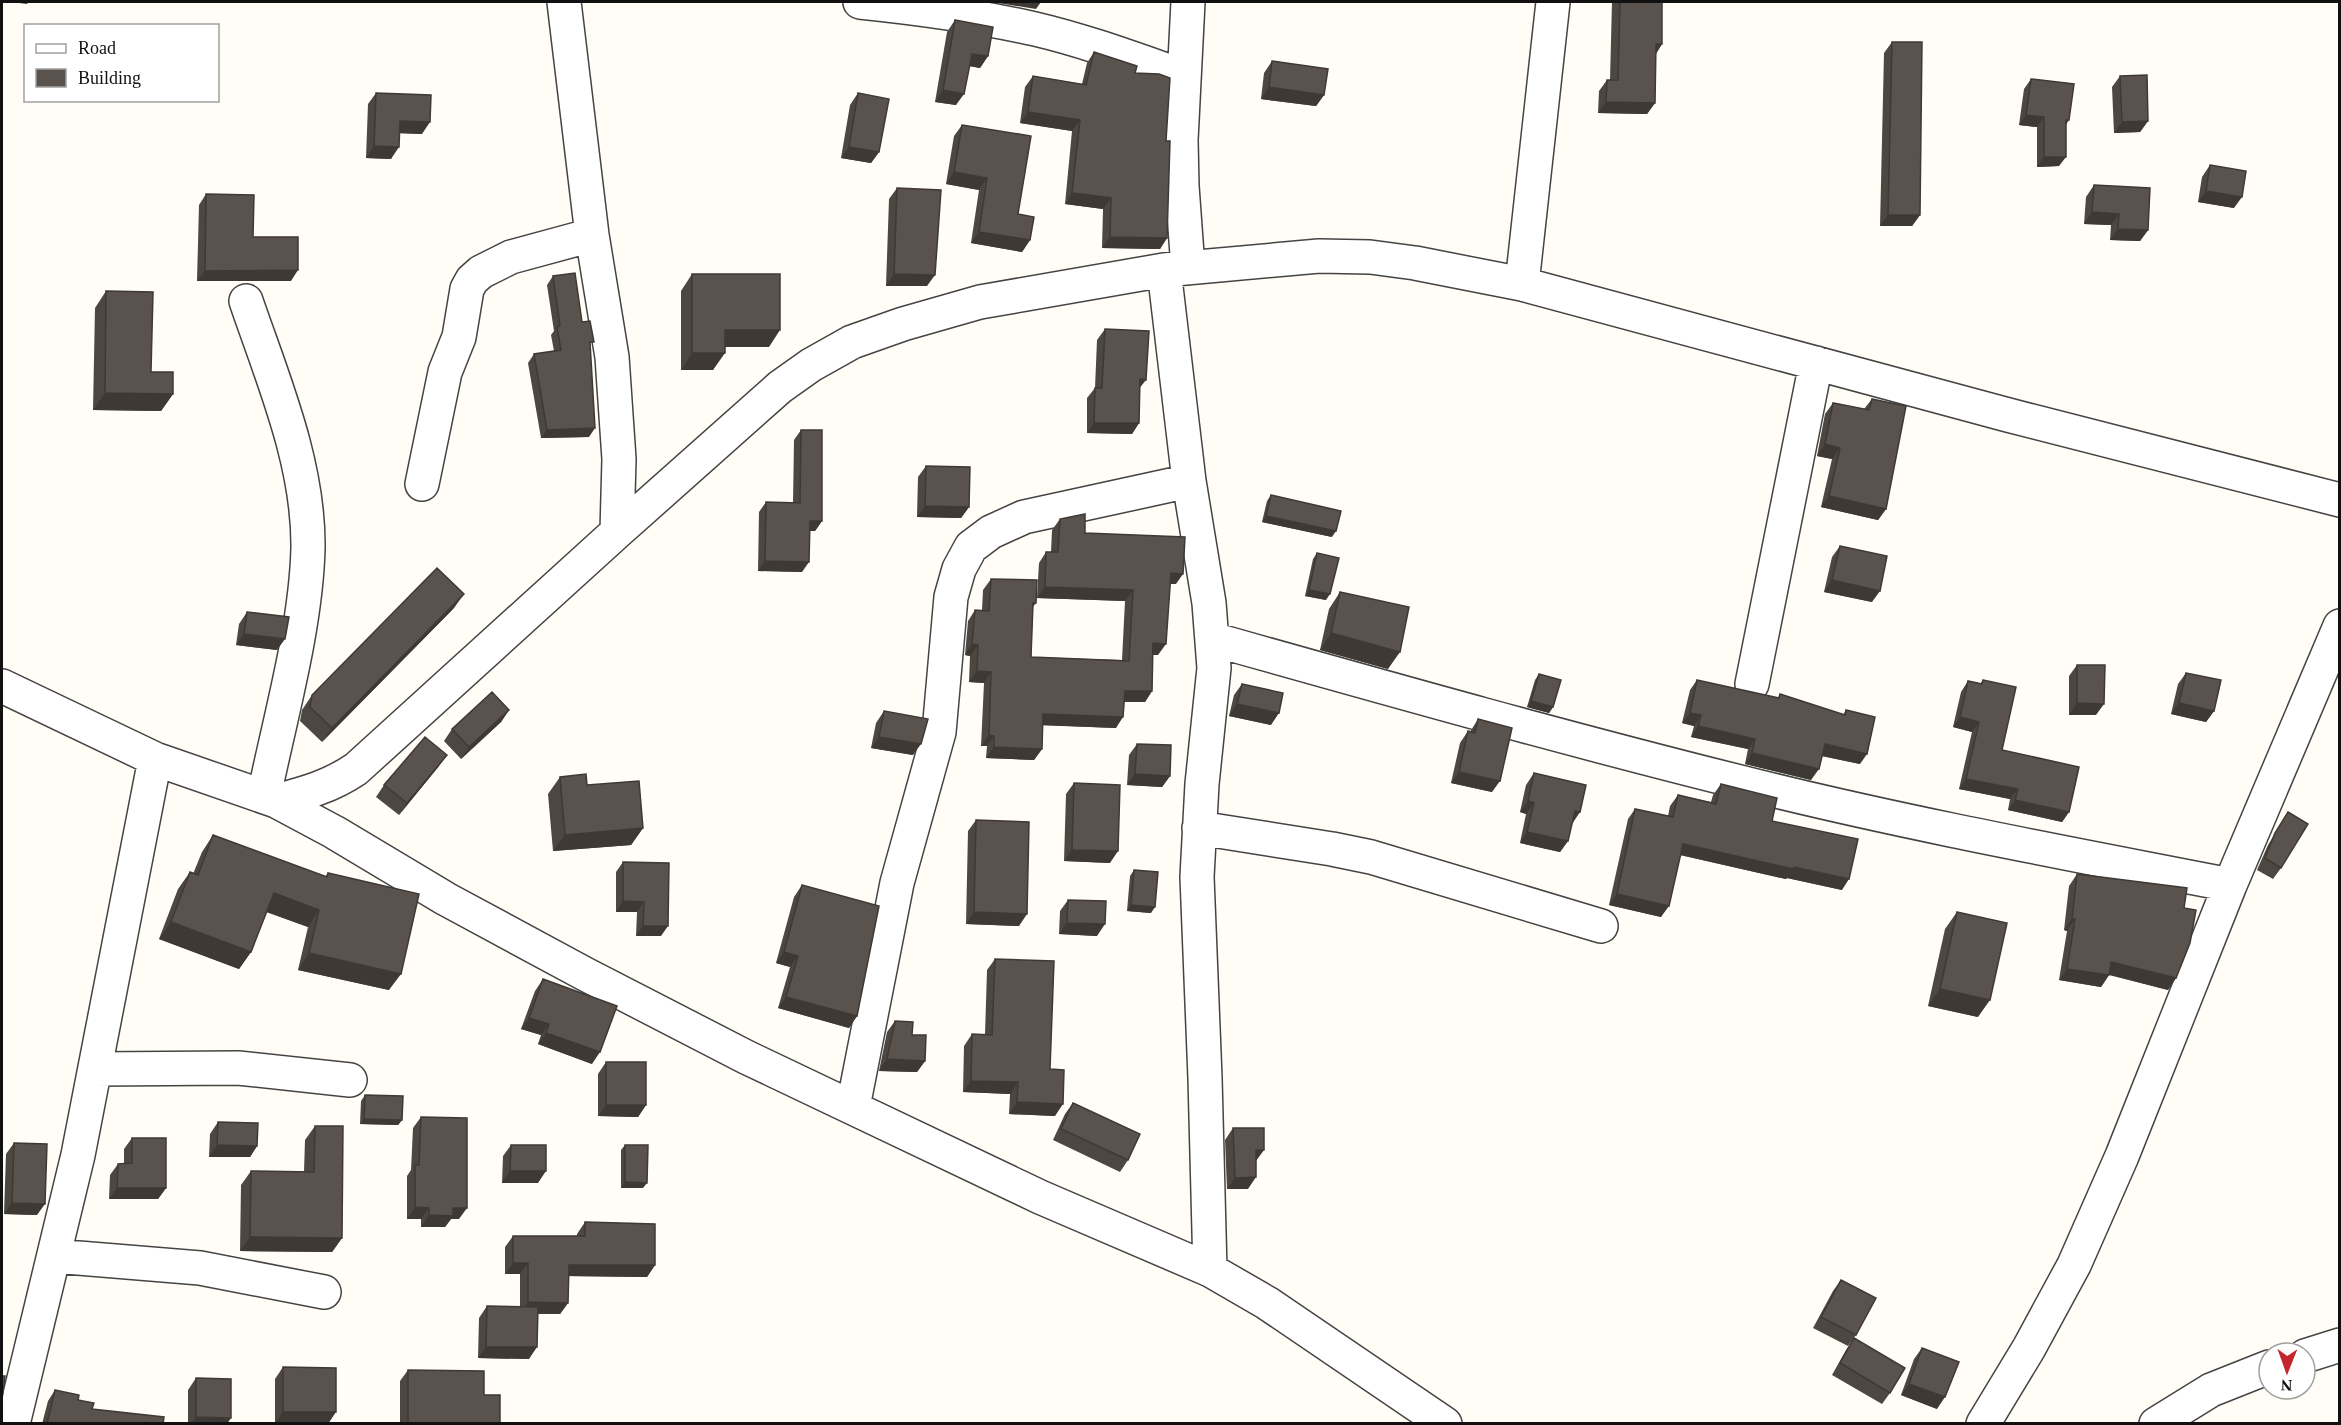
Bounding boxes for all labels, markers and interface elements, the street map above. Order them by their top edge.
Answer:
legend [24,24,219,102]
text: Road [78,38,116,58]
text: Building [78,68,141,88]
north arrow [2257,1341,2317,1401]
text: N [2280,1377,2293,1394]

